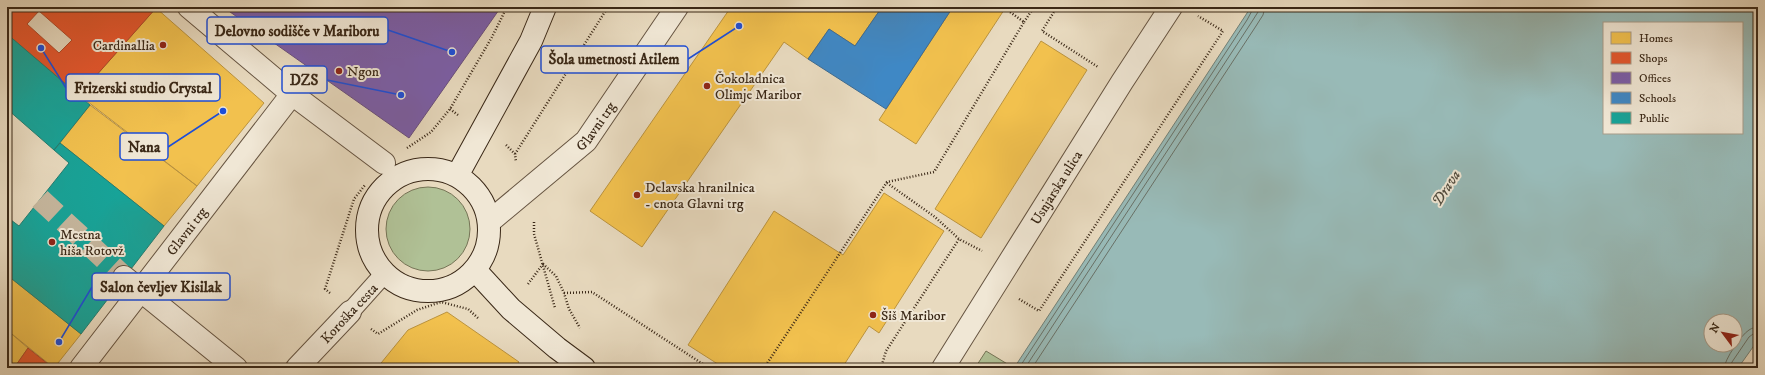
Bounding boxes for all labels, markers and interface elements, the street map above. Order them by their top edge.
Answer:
callout: Delovno sodišče v Mariboru [207,17,388,44]
text: Delovno sodišče v Mariboru [214,22,380,41]
legend [1603,22,1743,134]
text: Homes [1639,31,1673,46]
place label: Cardinallia [93,37,155,55]
marker: Cardinallia [158,40,168,50]
callout: Šola umetnosti Atilem [541,46,688,73]
text: Šola umetnosti Atilem [549,49,680,69]
text: Shops [1639,51,1667,66]
place label: Ngon [347,63,380,81]
callout: DZS [282,66,327,93]
marker: Ngon [334,66,344,76]
place label: Čokoladnica Olimje Maribor [715,70,802,104]
text: DZS [290,71,318,90]
text: Offices [1639,71,1671,86]
callout: Frizerski studio Crystal [66,74,220,101]
text: Frizerski studio Crystal [74,79,212,98]
marker: Čokoladnica Olimje Maribor [702,81,712,91]
text: Schools [1639,91,1676,106]
street label: Glavni trg [573,98,620,156]
text: Public [1639,111,1669,126]
callout: Nana [120,133,168,160]
text: Nana [128,138,161,157]
street label: Usnjarska ulica [1027,147,1087,228]
water label: Drava [1428,167,1465,210]
place label: Delavska hranilnica - enota Glavni trg [645,179,755,213]
marker: Delavska hranilnica - enota Glavni trg [632,190,642,200]
street label: Glavni trg [163,203,212,259]
place label: Mestna hiša Rotovž [60,226,124,260]
marker: Mestna hiša Rotovž [47,237,57,247]
callout: Salon čevljev Kisilak [92,273,230,300]
text: Salon čevljev Kisilak [100,278,222,297]
street label: Koroška cesta [317,280,382,348]
place label: Šiš Maribor [881,307,947,325]
marker: Šiš Maribor [868,310,878,320]
north arrow [1703,313,1743,353]
text: N [1707,321,1724,336]

